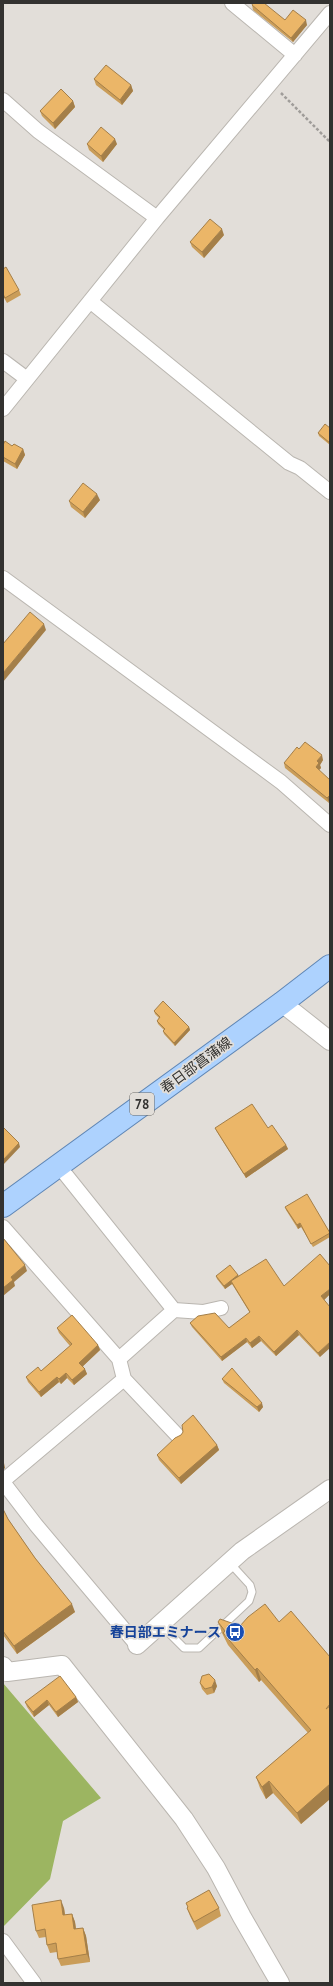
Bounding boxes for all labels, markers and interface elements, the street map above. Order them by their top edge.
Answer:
street label: 春日部菖蒲線 [157,1033,235,1097]
road number: 78 [130,1093,154,1115]
bus stop icon: 春日部エミナース [224,1621,246,1643]
place label: 春日部エミナース [110,1623,221,1641]

